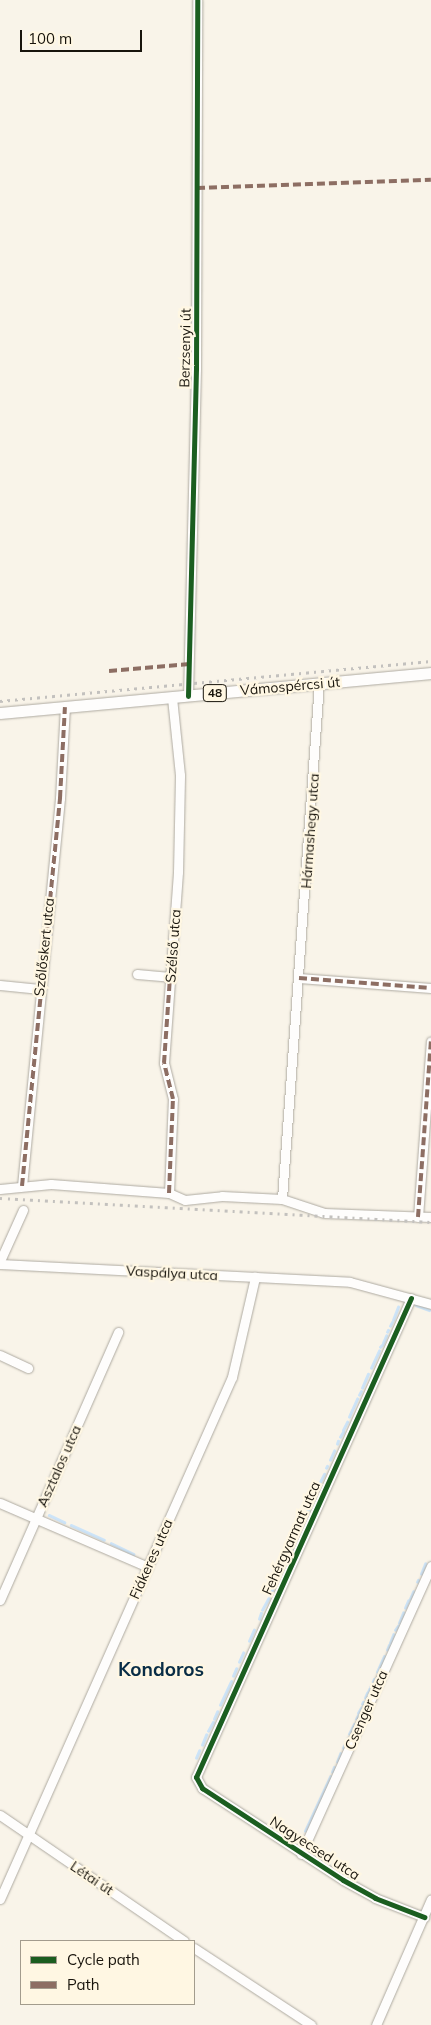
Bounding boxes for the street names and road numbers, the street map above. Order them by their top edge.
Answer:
street label: Berzsenyi út [176,308,194,388]
street label: Vámospércsi út [239,673,341,699]
road number: 48 [202,684,228,702]
street label: Hármashegy utca [298,773,322,889]
street label: Szőlőskert utca [30,897,58,997]
street label: Szélső utca [162,909,184,983]
street label: Vaspálya utca [126,1262,218,1284]
street label: Asztalos utca [33,1423,85,1509]
street label: Fehérgyarmat utca [258,1479,324,1597]
street label: Fiákeres utca [126,1516,176,1602]
street label: Csenger utca [341,1668,391,1752]
street label: Nagyecsed utca [267,1813,363,1883]
street label: Létai út [67,1857,117,1899]

